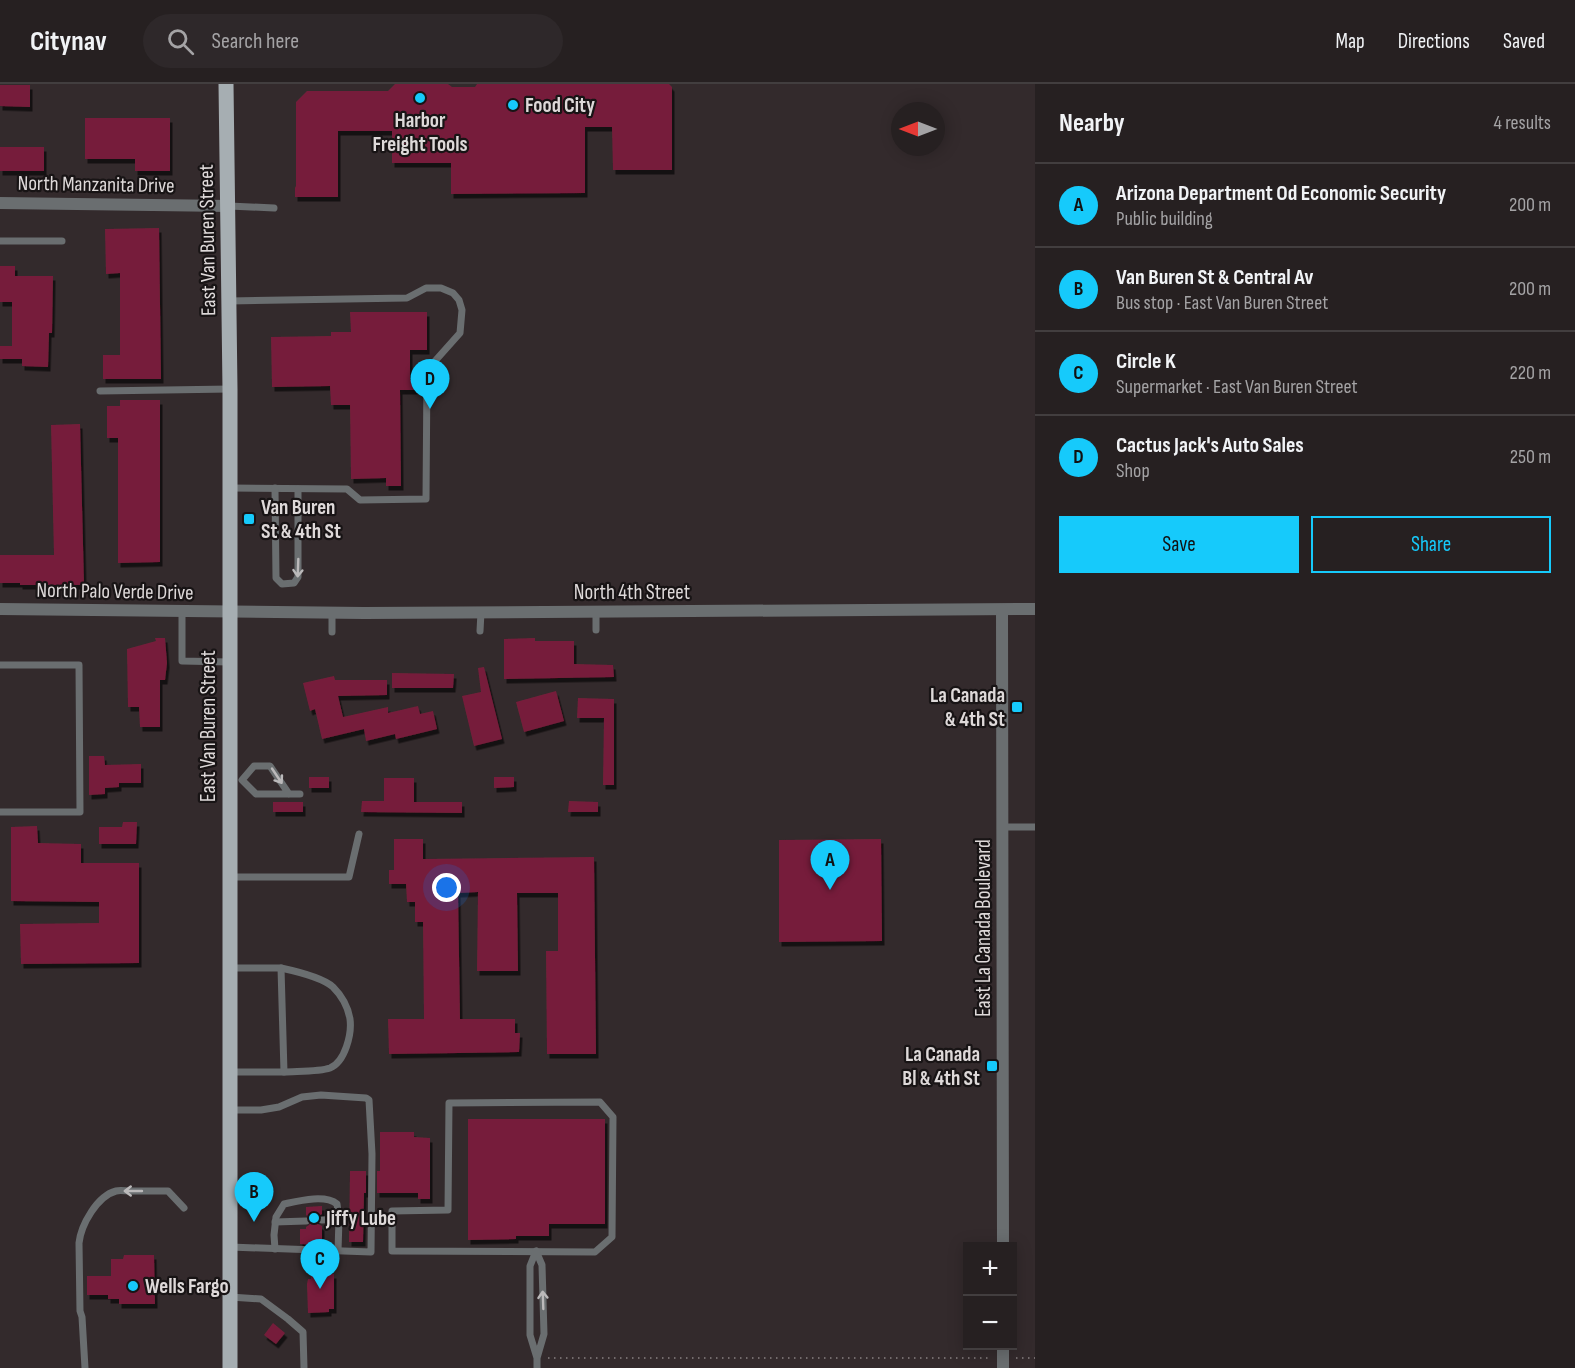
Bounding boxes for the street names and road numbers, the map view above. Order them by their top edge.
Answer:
street label: East Van Buren Street [194,164,221,316]
street label: North Manzanita Drive [17,171,175,198]
street label: North Palo Verde Drive [36,578,194,605]
street label: North 4th Street [574,580,690,605]
street label: East Van Buren Street [196,650,221,802]
street label: East La Canada Boulevard [971,839,996,1017]

